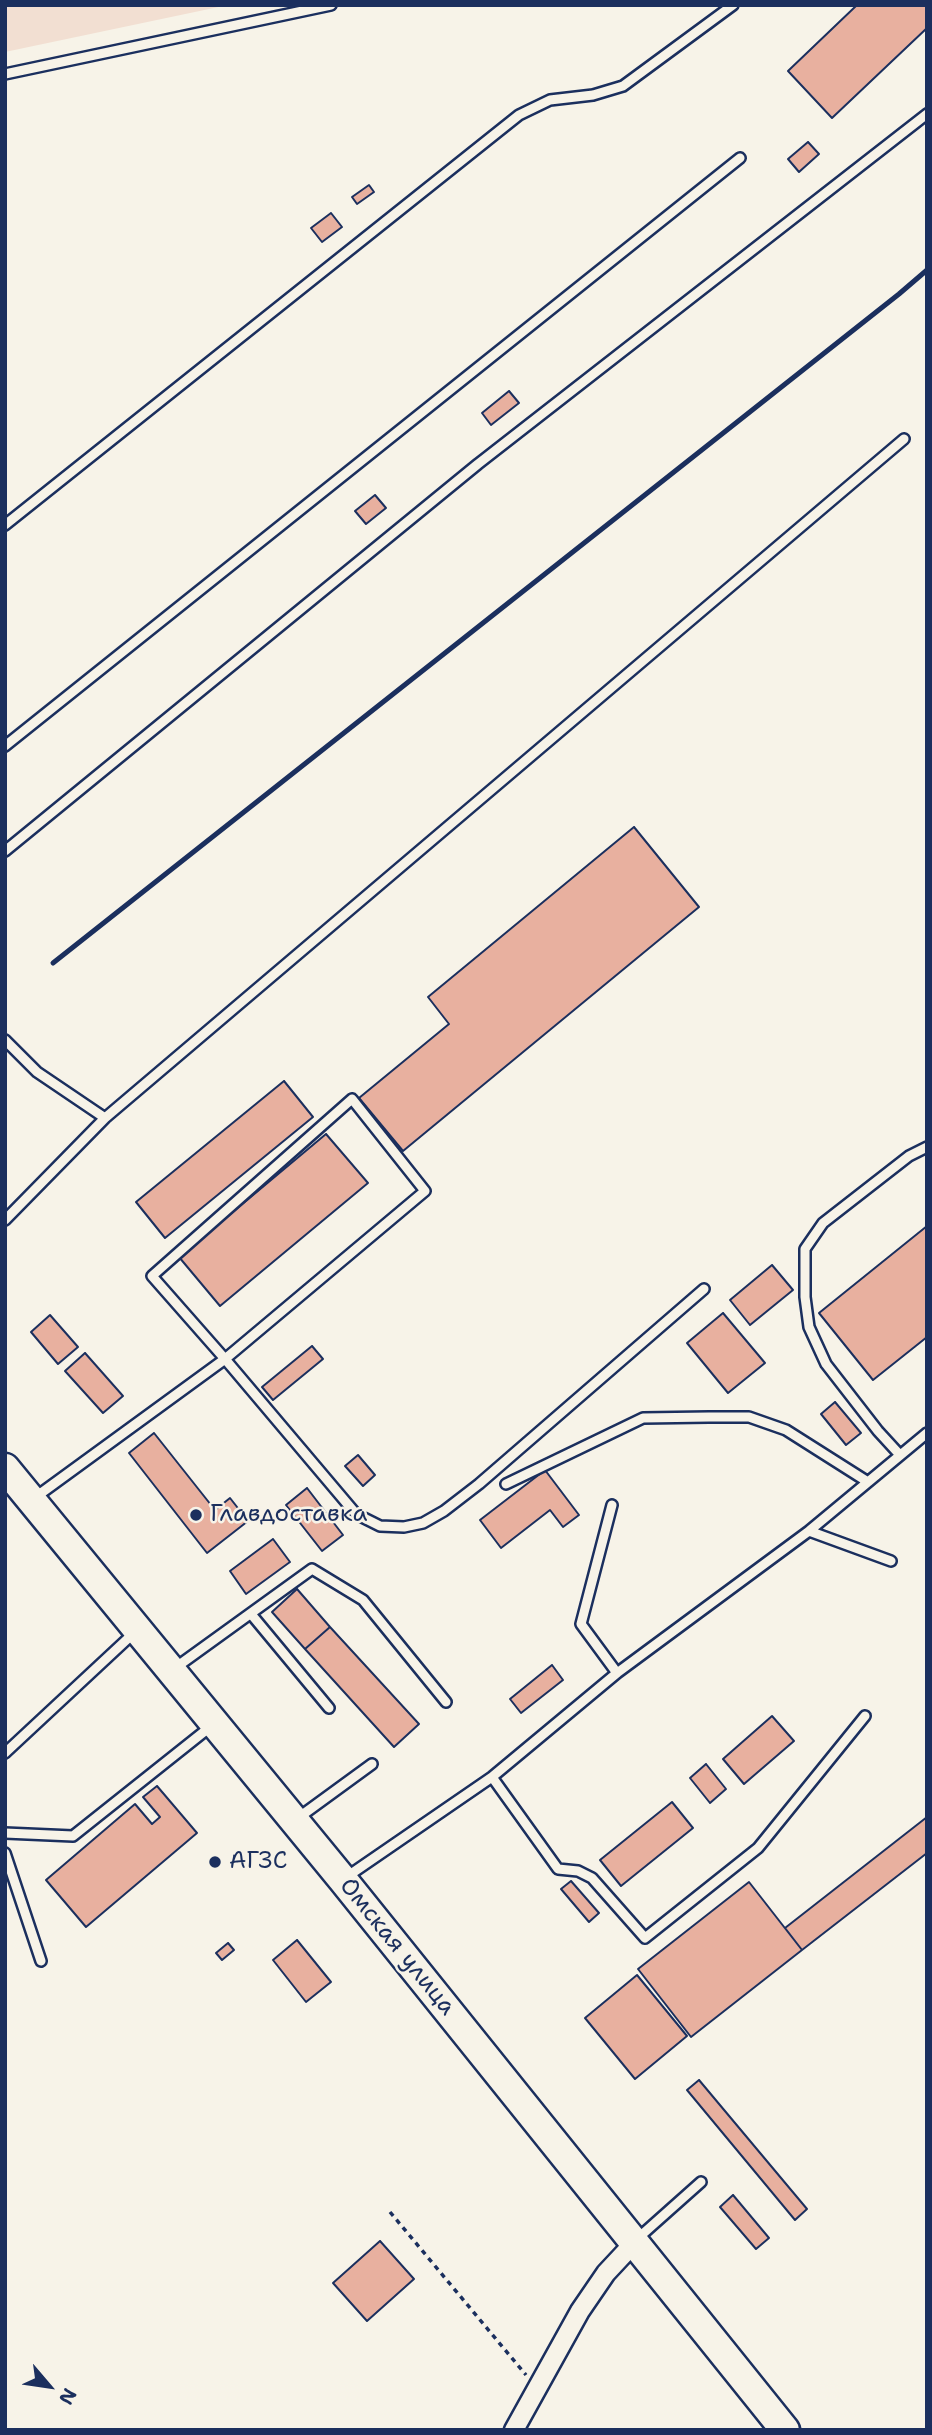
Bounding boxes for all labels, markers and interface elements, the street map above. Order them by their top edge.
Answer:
place label: Главдоставка [210,1501,367,1529]
marker: Главдоставка [188,1507,204,1523]
place label: АГЗС [229,1848,287,1876]
marker: АГЗС [207,1854,223,1870]
street label: Омская улица [333,1872,461,2022]
north arrow [14,2351,84,2421]
text: N [53,2384,82,2409]

